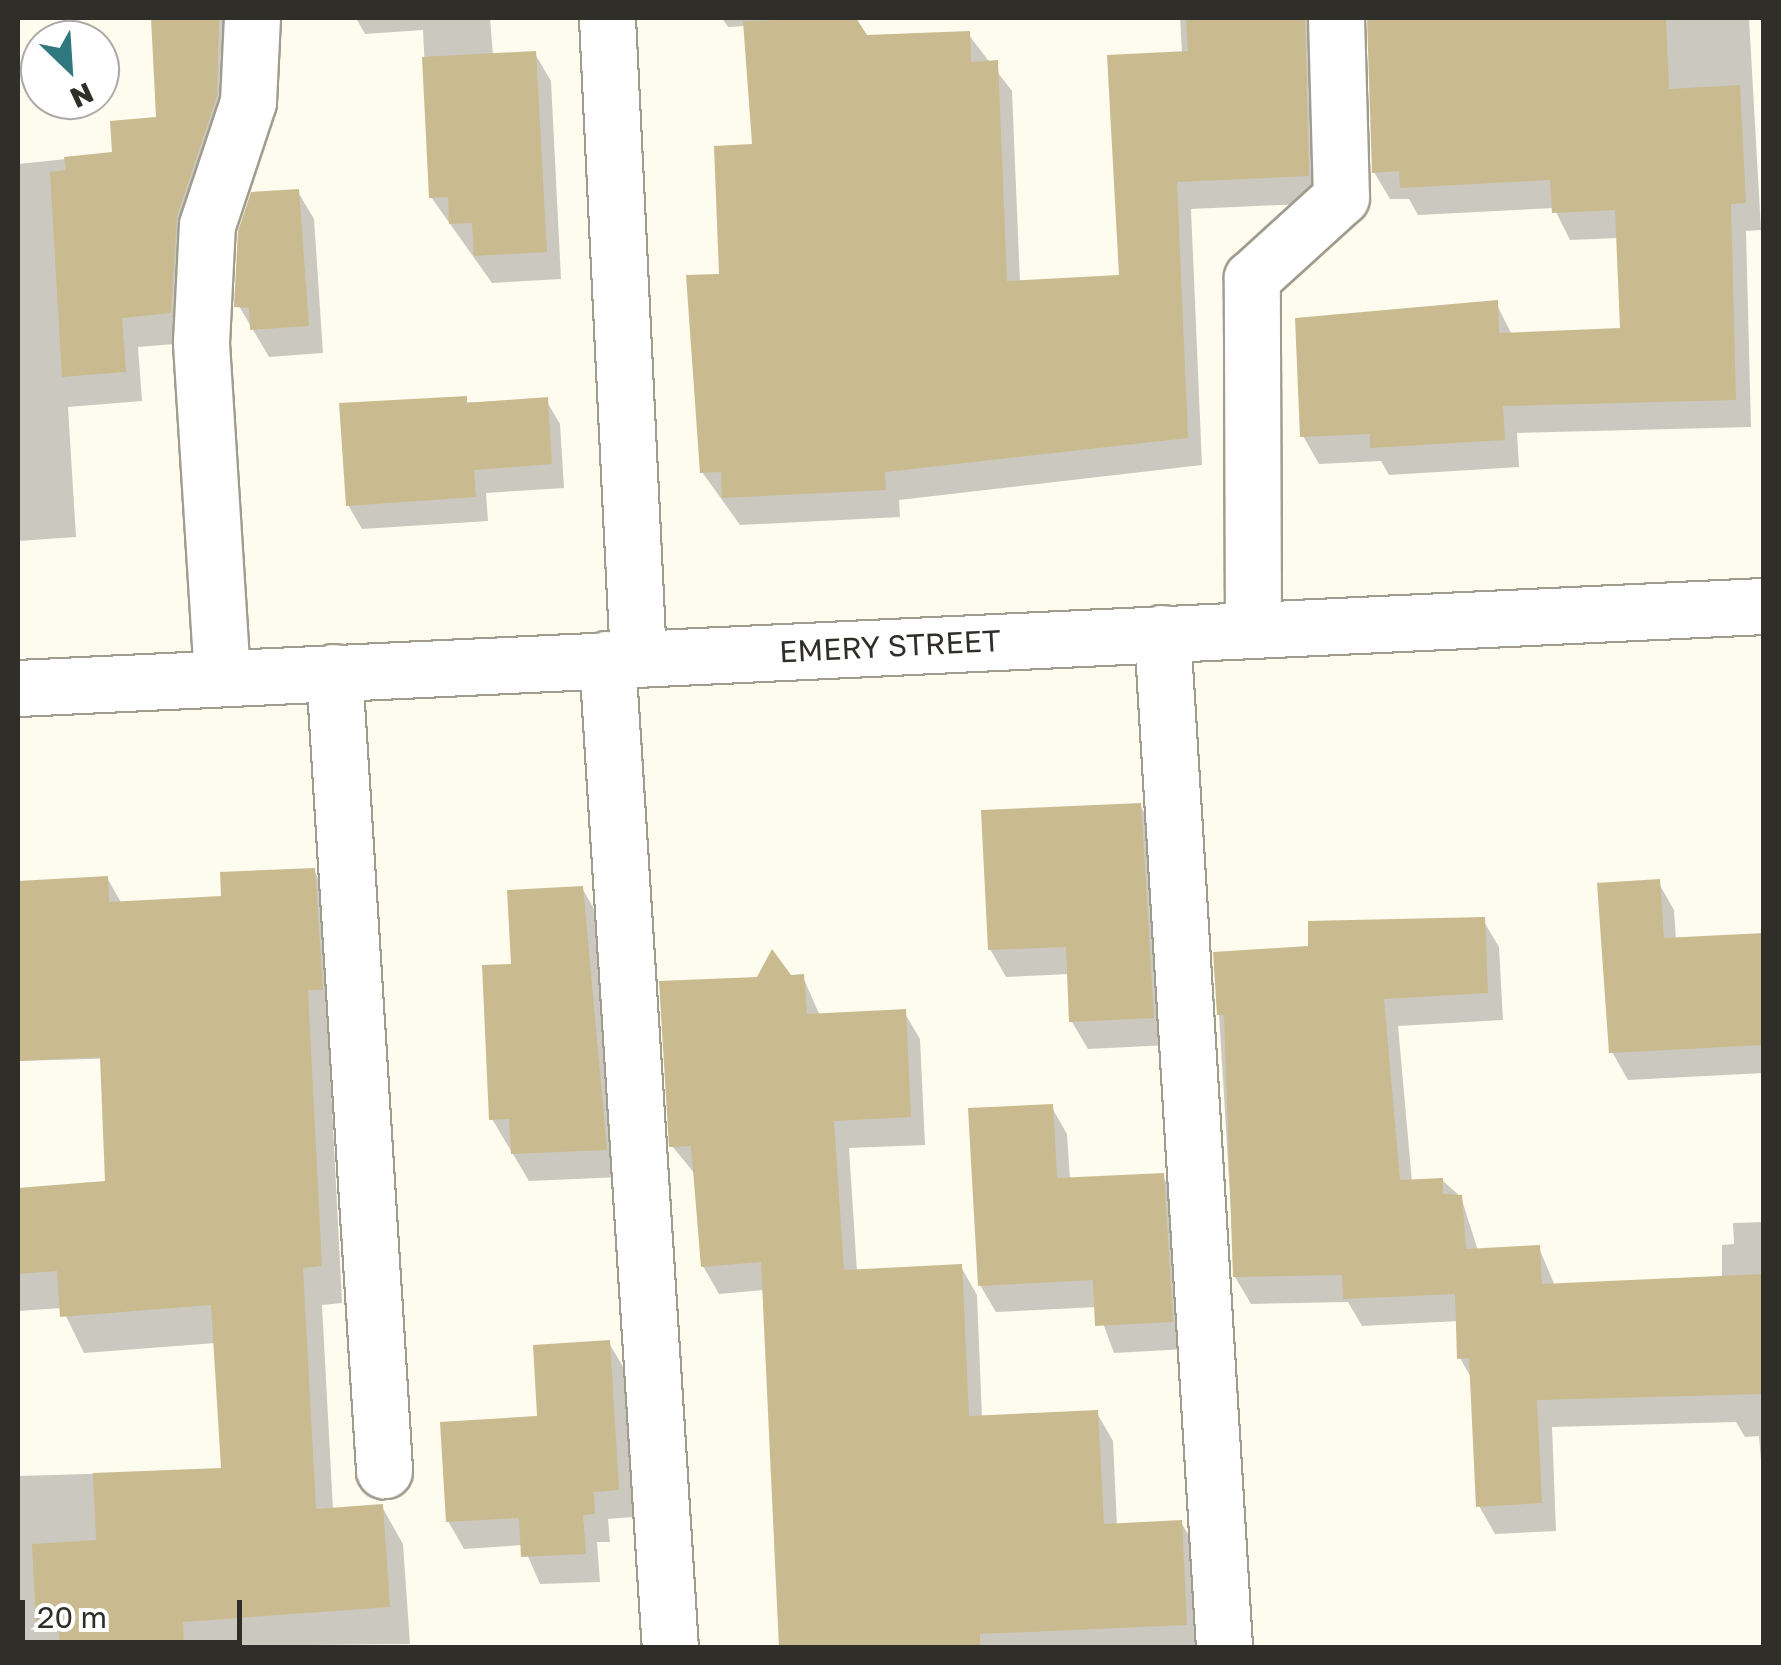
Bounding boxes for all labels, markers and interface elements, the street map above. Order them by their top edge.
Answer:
north arrow [20,20,120,120]
text: N [65,76,99,115]
street label: EMERY STREET [778,622,1002,670]
scale bar [25,1580,248,1642]
text: 20 m [37,1599,107,1635]

